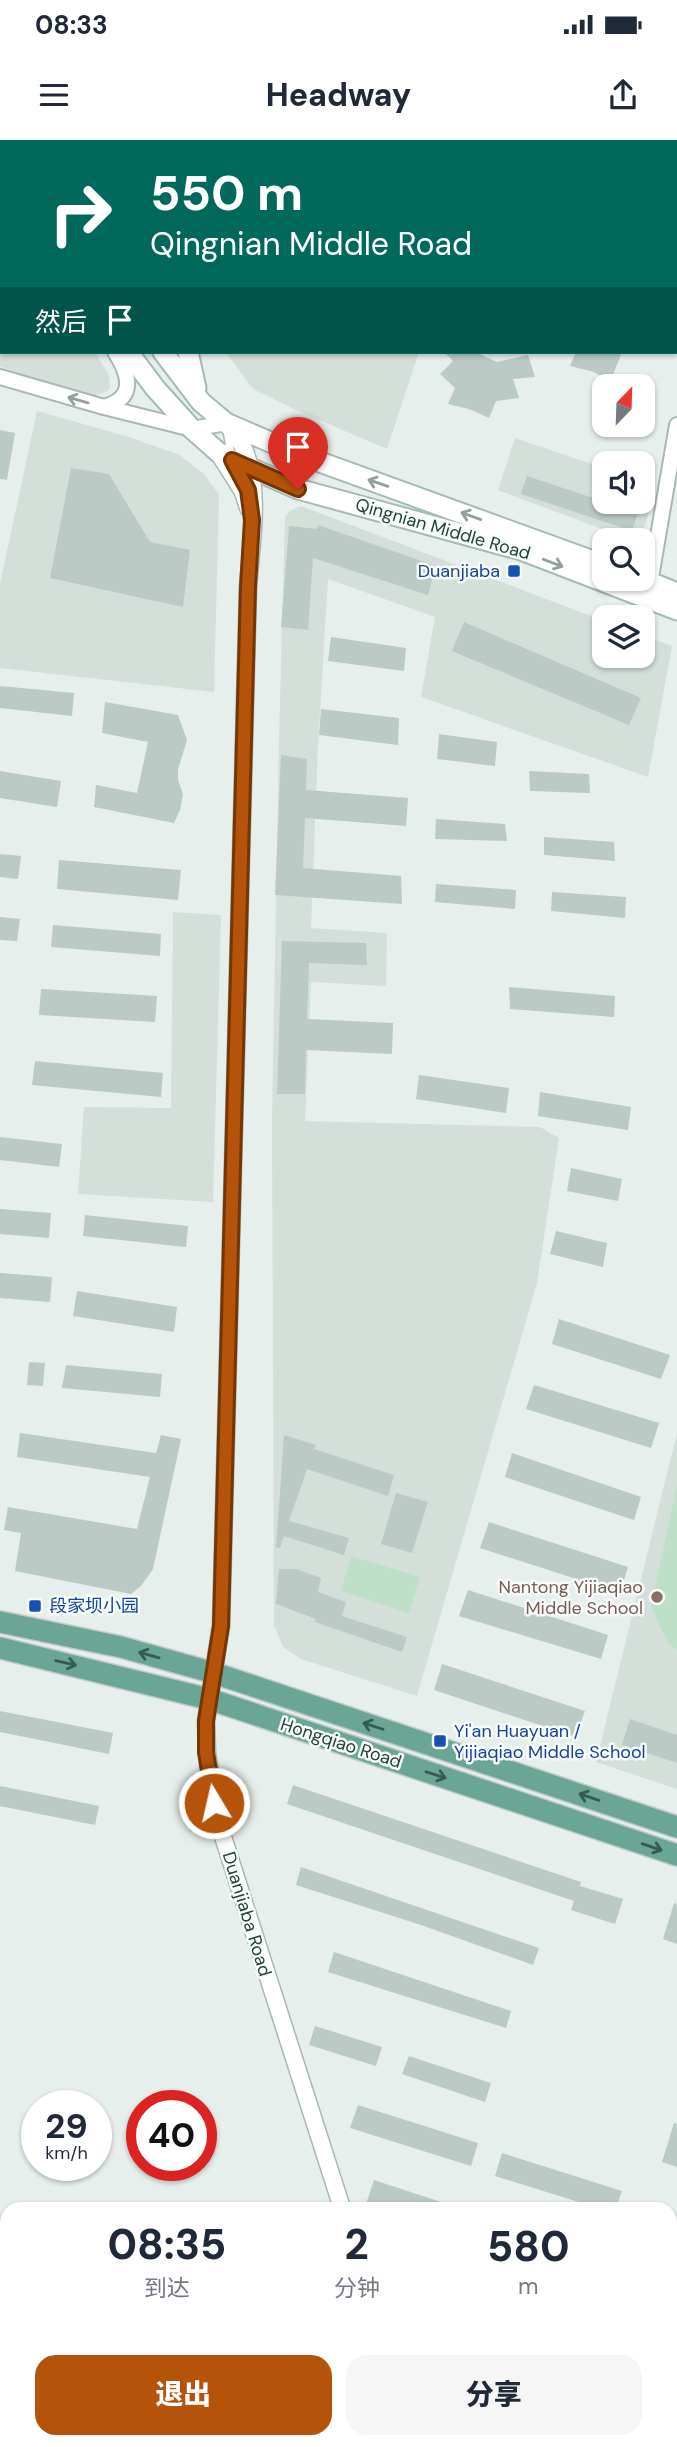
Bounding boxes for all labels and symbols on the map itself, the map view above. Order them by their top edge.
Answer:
north arrow [592,374,654,438]
one-way arrow [67,392,89,405]
pin [268,417,328,489]
one-way arrow [367,476,389,488]
street label: Qingnian Middle Road [353,492,533,566]
one-way arrow [460,508,482,521]
one-way arrow [542,557,564,570]
place label: Duanjiaba [418,559,500,583]
marker: Duanjiaba [506,563,522,579]
place label: Nantong Yijiaqiao Middle School [498,1575,643,1620]
marker: Nantong Yijiaqiao Middle School [649,1589,665,1605]
place label: 段家坝小园 [49,1594,139,1618]
marker: 段家坝小园 [27,1598,43,1614]
one-way arrow [138,1648,160,1661]
one-way arrow [55,1657,77,1670]
street label: Hongqiao Road [278,1712,404,1774]
one-way arrow [363,1718,385,1731]
place label: Yi'an Huayuan / Yijiaqiao Middle School [454,1719,646,1764]
marker: Yi'an Huayuan / Yijiaqiao Middle School [432,1733,448,1749]
position arrow [177,1766,251,1840]
one-way arrow [425,1769,447,1782]
one-way arrow [578,1790,600,1803]
one-way arrow [640,1842,662,1854]
street label: Duanjiaba Road [217,1849,277,1979]
speed limit sign: 40 [126,2090,217,2181]

